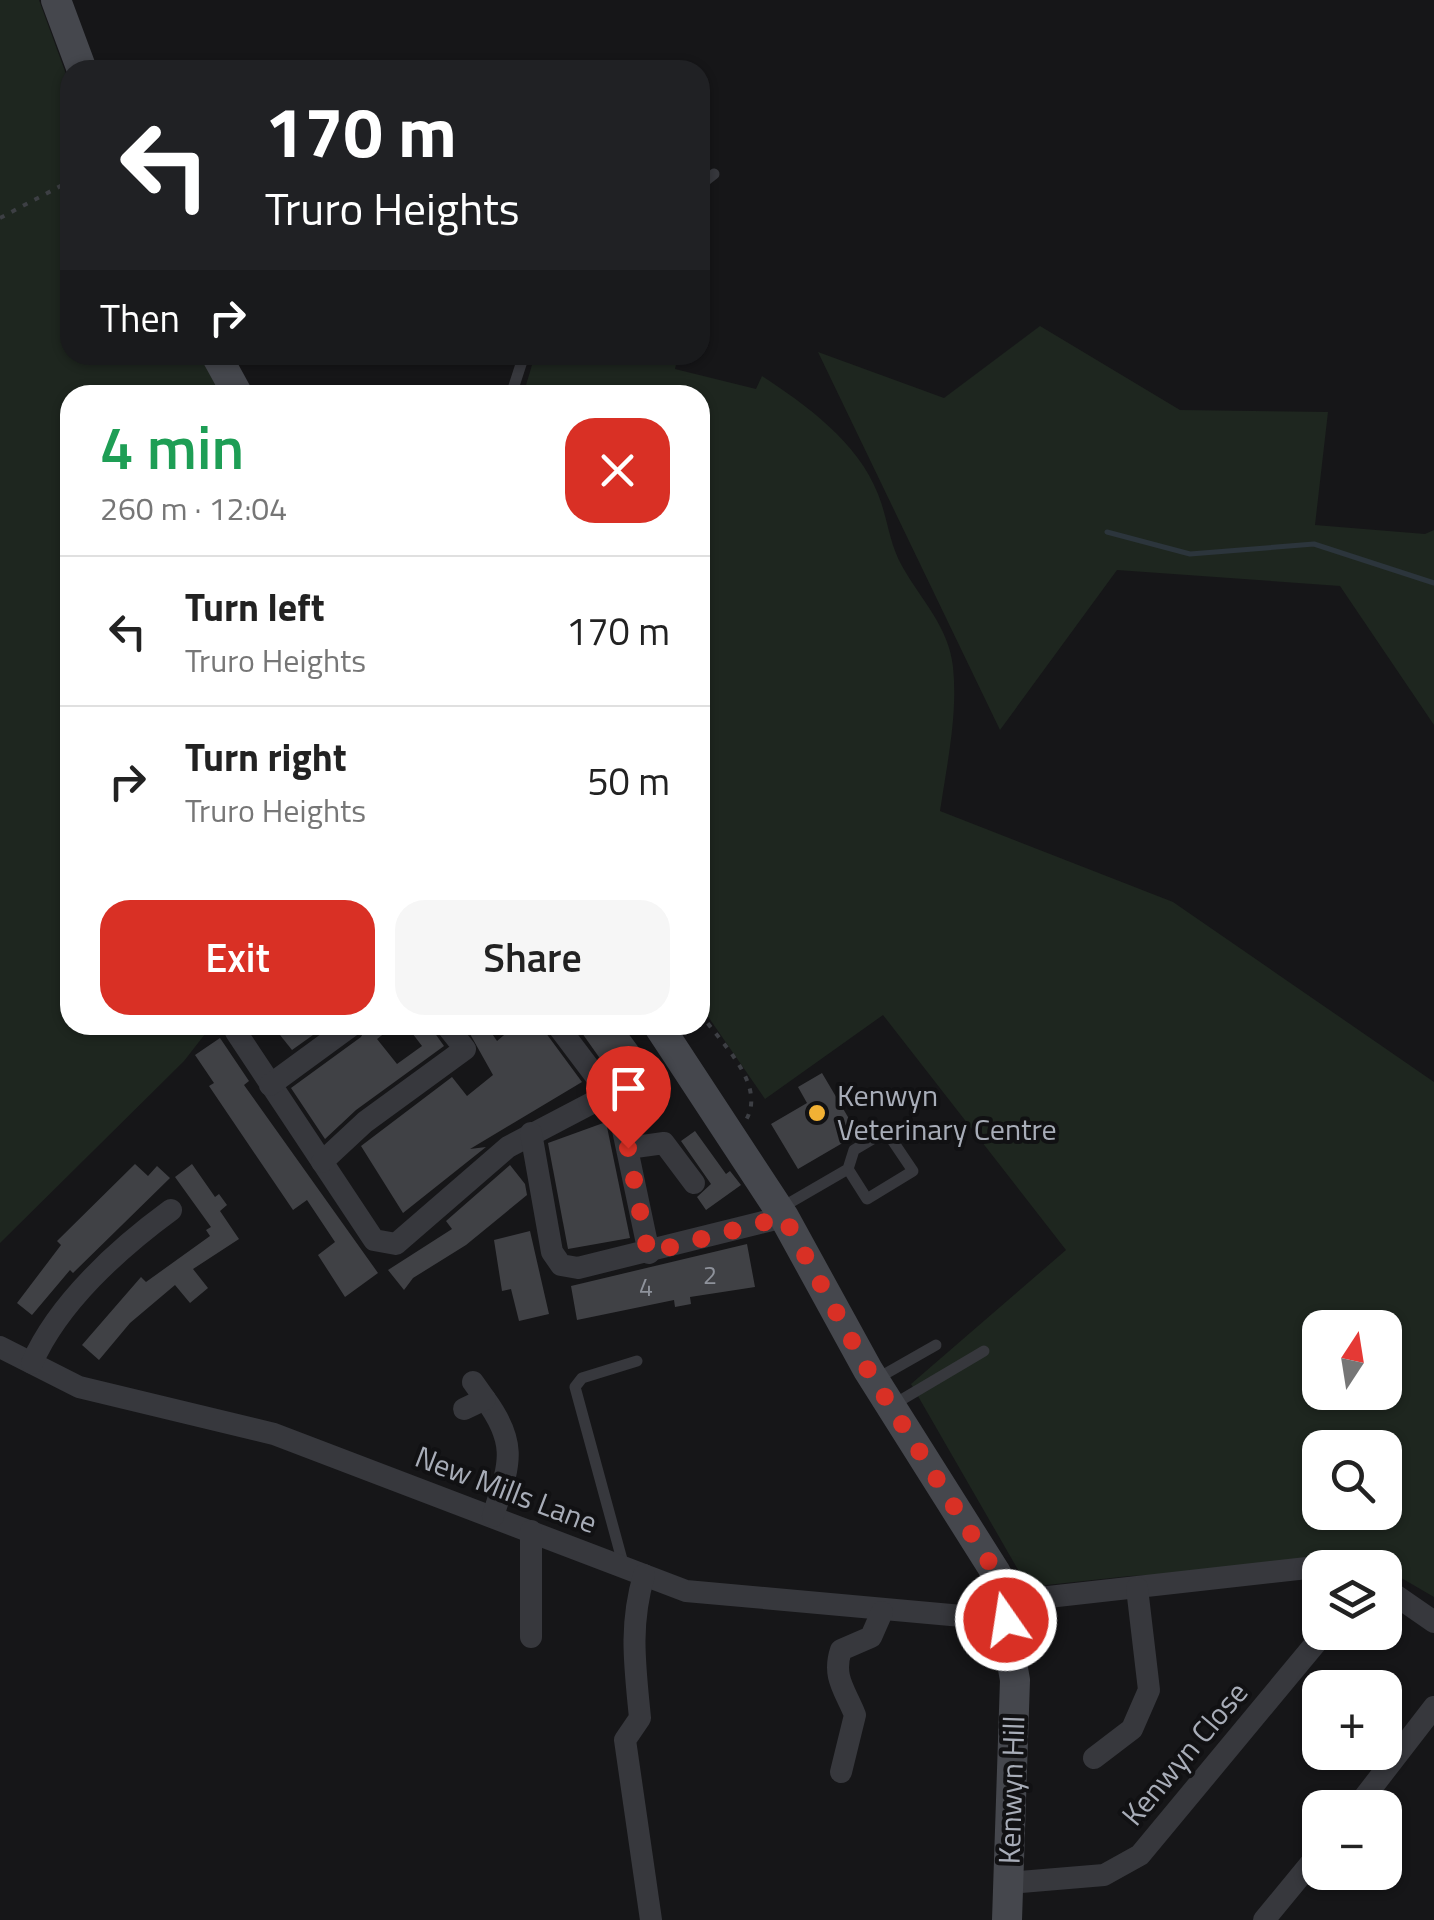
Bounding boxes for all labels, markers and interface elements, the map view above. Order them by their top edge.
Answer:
text: 170 m [265,78,457,184]
icon: left [100,100,230,230]
text: Truro Heights [265,174,520,242]
text: Then [100,289,180,347]
icon: right [200,290,255,345]
text: 4 min [100,401,244,492]
button: close [565,418,670,523]
text: 260 m · 12:04 [100,484,287,532]
text: Turn left [185,578,325,636]
text: 170 m [566,602,670,660]
icon: left [100,604,155,659]
text: Truro Heights [185,636,366,684]
text: Turn right [185,728,347,786]
text: 50 m [587,752,670,810]
icon: right [100,754,155,809]
text: Truro Heights [185,786,366,834]
button: Exit [100,900,375,1015]
button: Share [395,900,670,1015]
pin [586,1046,671,1149]
icon: arrive [601,1061,656,1116]
place label: Kenwyn Veterinary Centre [837,1072,1057,1152]
marker: Kenwyn Veterinary Centre [806,1102,828,1124]
house number: 2 [703,1256,717,1294]
house number: 4 [639,1268,653,1306]
north arrow [1302,1310,1402,1410]
map controls [1302,1310,1402,1890]
button: search [1302,1430,1402,1530]
street label: New Mills Lane [409,1433,604,1545]
button: layers [1302,1550,1402,1650]
position arrow [954,1568,1058,1672]
button: + [1302,1670,1402,1770]
street label: Kenwyn Close [1110,1671,1258,1836]
street label: Kenwyn Hill [985,1715,1037,1865]
button: − [1302,1790,1402,1890]

